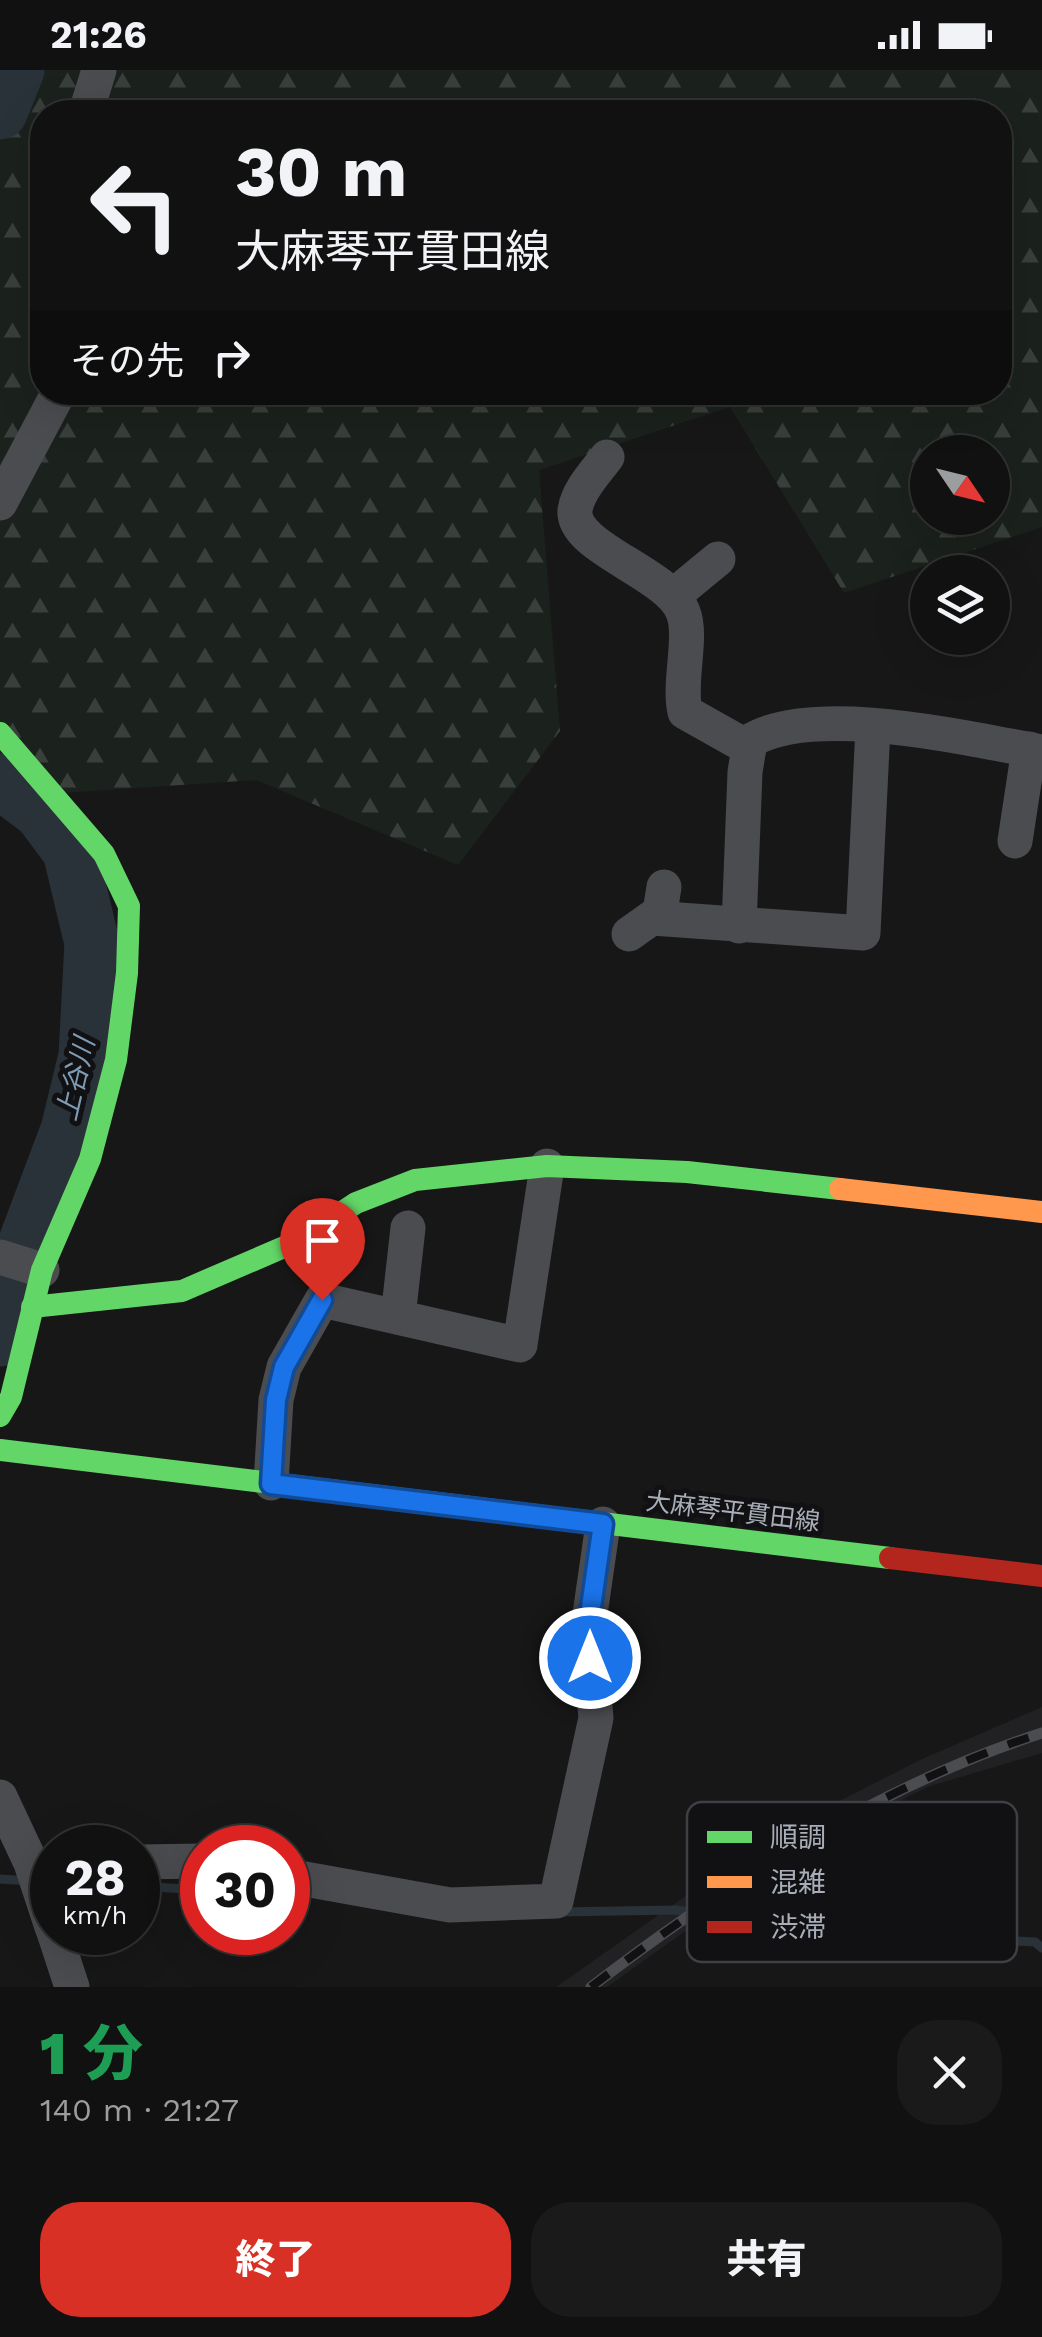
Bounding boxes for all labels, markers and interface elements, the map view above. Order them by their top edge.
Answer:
text: 21:26 [50,13,147,57]
text: 30 m [235,131,407,213]
icon: left [70,140,200,270]
text: 大麻琴平貫田線 [235,225,550,278]
icon: right [204,330,259,385]
text: その先 [70,339,184,383]
north arrow [910,435,1010,535]
map controls [910,435,1010,655]
button: layers [910,555,1010,655]
water label: 上谷川 [50,1032,102,1124]
pin [280,1198,365,1301]
icon: arrive [295,1213,350,1268]
street label: 大麻琴平貫田線 [644,1486,822,1537]
position arrow [538,1606,642,1710]
legend [687,1802,1017,1962]
text: 順調 [770,1821,826,1854]
speed limit sign: 30 [180,1825,310,1955]
text: 28 [64,1848,126,1907]
text: 混雑 [770,1866,826,1899]
text: km/h [63,1901,127,1930]
text: 渋滞 [770,1911,826,1944]
text: 1 分 [40,2018,143,2089]
button: close [897,2020,1002,2125]
text: 140 m · 21:27 [40,2091,239,2129]
button: 終了 [40,2202,511,2317]
button: 共有 [531,2202,1002,2317]

